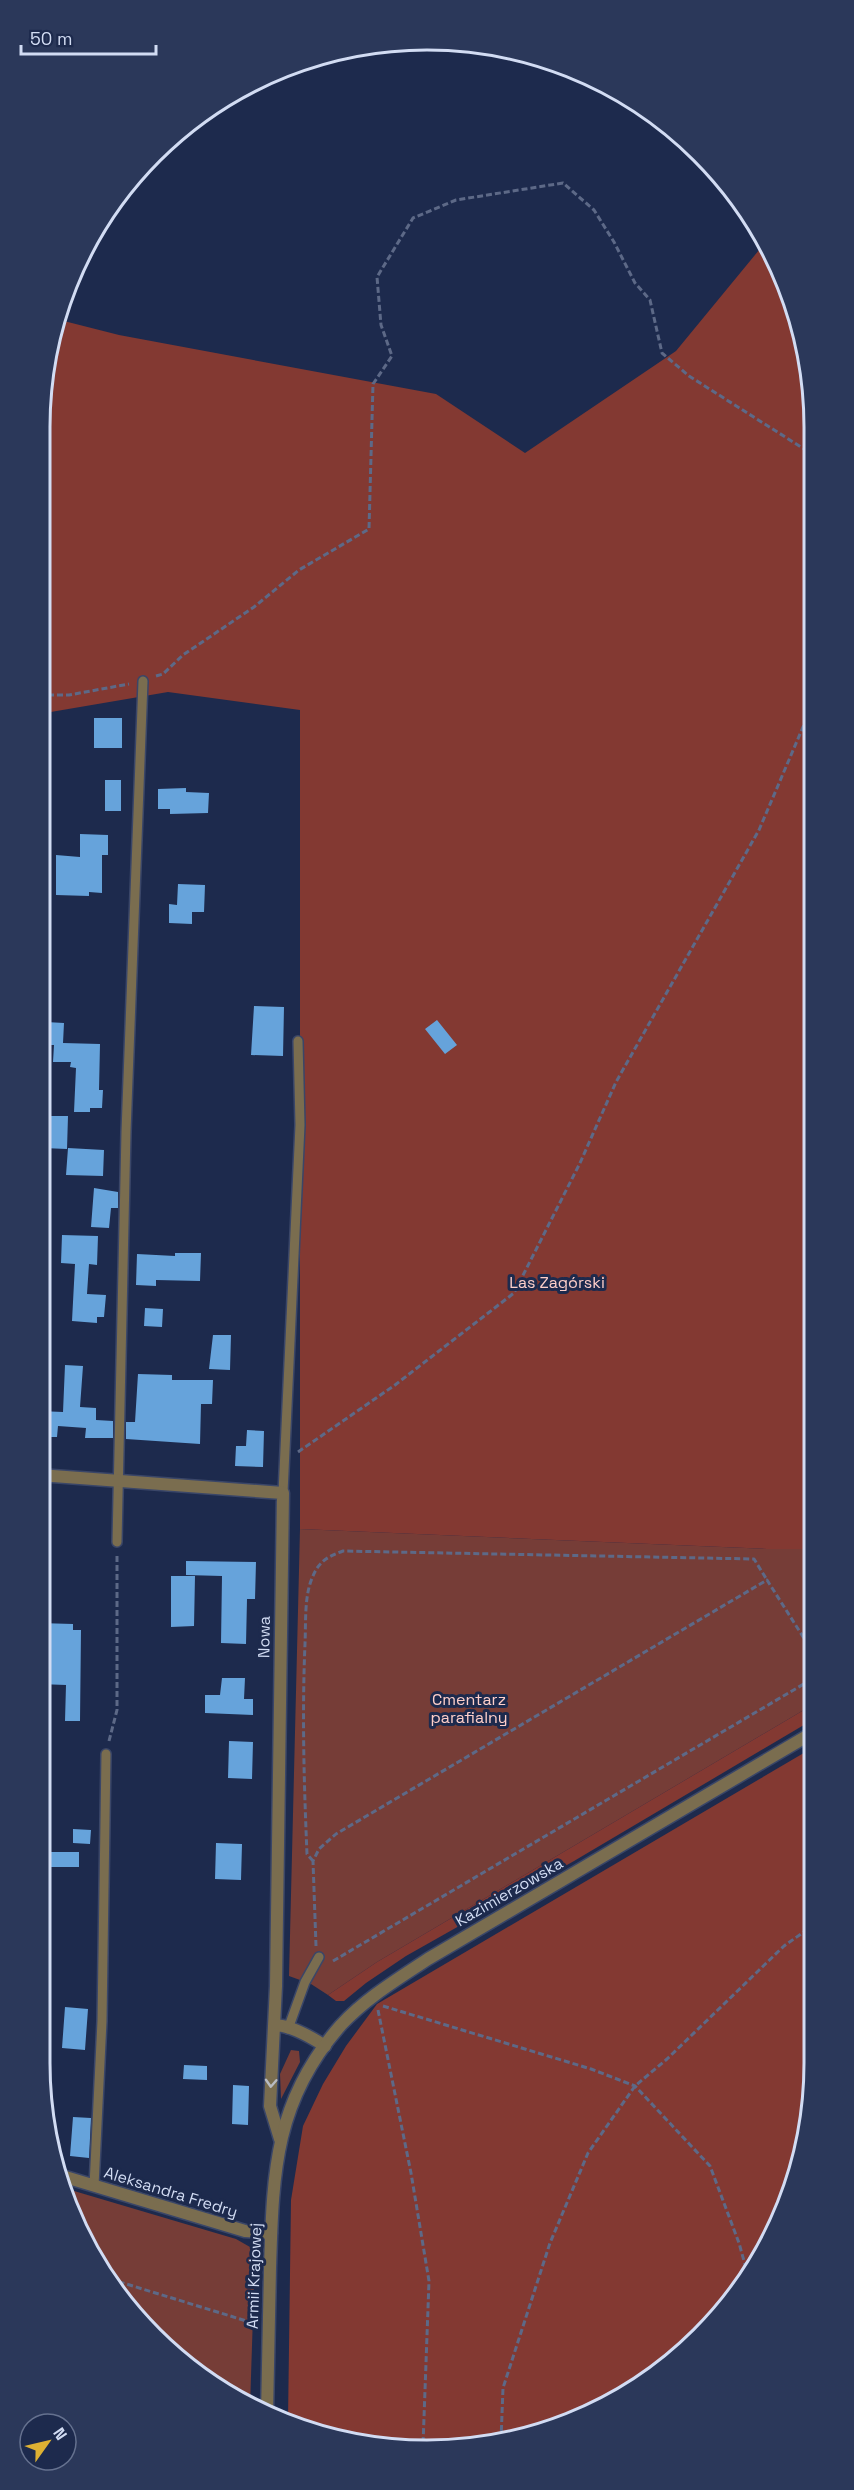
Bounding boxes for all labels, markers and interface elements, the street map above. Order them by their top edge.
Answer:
scale bar [21,18,156,56]
text: 50 m [30,27,72,50]
park label: Las Zagórski [509,1272,605,1293]
street label: Nowa [253,1616,275,1658]
park label: Cmentarz parafialny [430,1689,508,1728]
street label: Kazimierzowska [451,1853,567,1931]
one-way arrow [265,2078,278,2087]
street label: Aleksandra Fredry [102,2162,240,2222]
street label: Armii Krajowej [242,2223,266,2329]
north arrow [18,2412,78,2472]
text: N [48,2424,72,2444]

